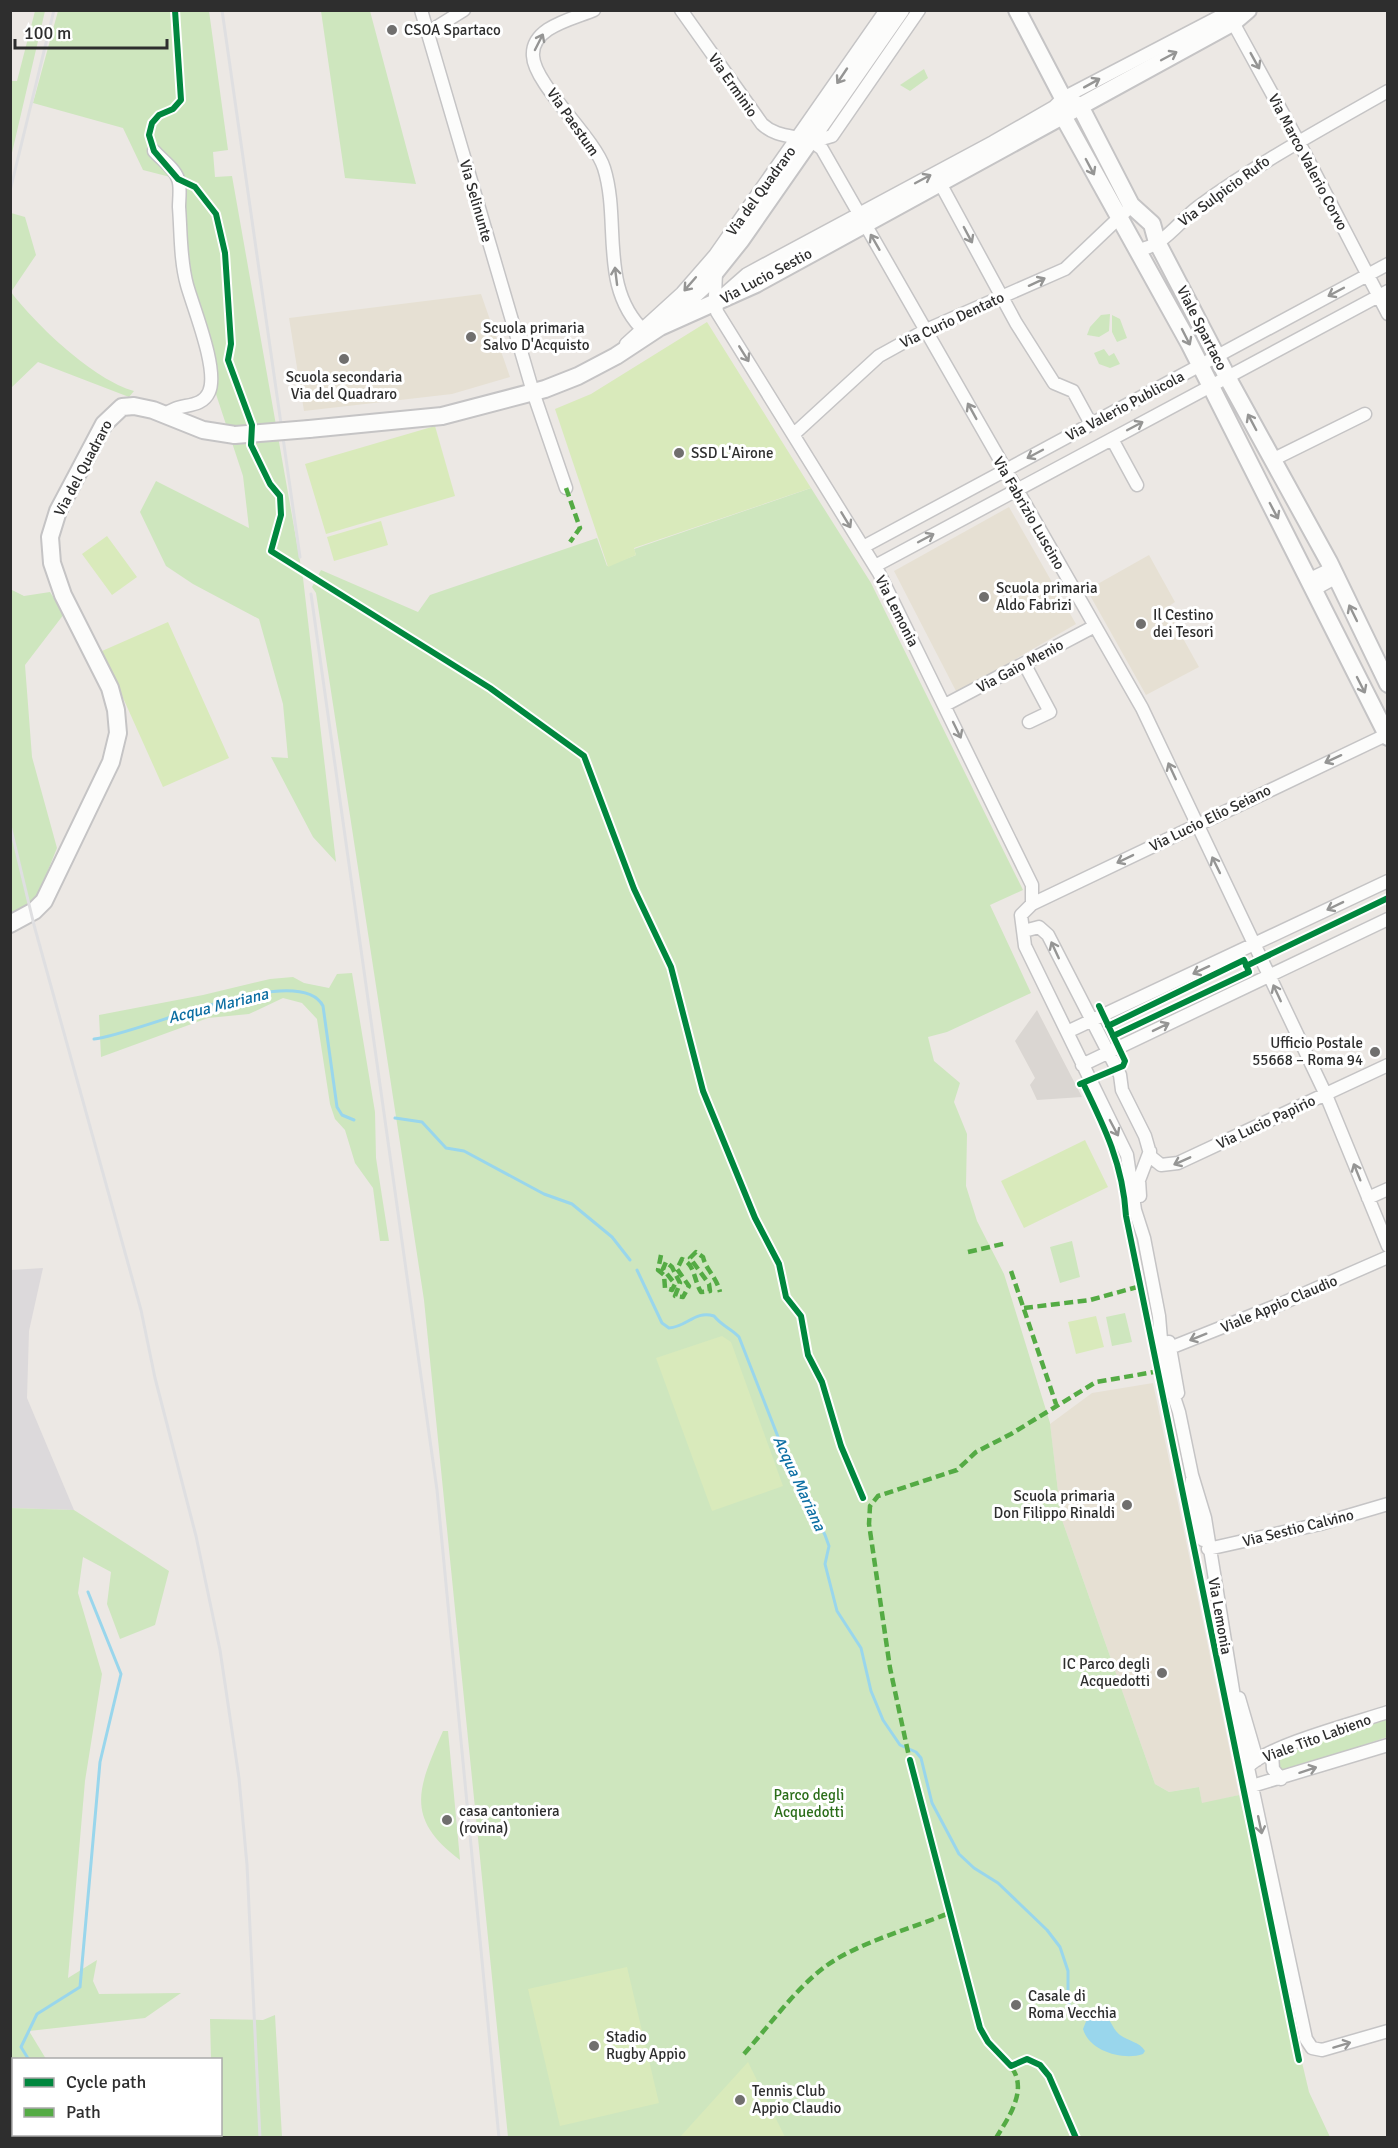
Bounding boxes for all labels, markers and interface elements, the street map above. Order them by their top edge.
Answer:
scale bar [15,12,166,50]
place label: CSOA Spartaco [404,21,501,39]
text: 100 m [24,22,71,44]
marker: CSOA Spartaco [385,23,399,37]
one-way arrow [533,33,545,51]
street label: Via Erminio [704,50,762,120]
one-way arrow [1160,50,1177,62]
one-way arrow [1249,52,1261,69]
one-way arrow [836,67,848,84]
one-way arrow [1083,77,1100,89]
street label: Via Paestum [543,85,603,159]
street label: Via Marco Valerio Corvo [1264,91,1352,234]
street label: Via del Quadraro [722,143,800,239]
street label: Via Sulpicio Rufo [1175,152,1273,230]
street label: Via Selinunte [456,158,496,244]
one-way arrow [1084,158,1096,175]
one-way arrow [913,173,931,184]
one-way arrow [962,225,974,243]
one-way arrow [868,234,880,251]
street label: Via Lucio Sestio [717,244,815,308]
one-way arrow [610,267,621,287]
one-way arrow [1028,276,1046,288]
one-way arrow [683,277,697,292]
street label: Viale Spartaco [1173,283,1231,374]
one-way arrow [1328,286,1345,298]
street label: Via Curio Dentato [897,288,1007,352]
place label: Scuola primaria Salvo D'Acquisto [483,319,590,354]
one-way arrow [1180,328,1192,346]
marker: Scuola primaria Salvo D'Acquisto [464,330,478,344]
one-way arrow [738,345,750,362]
marker: Scuola secondaria Via del Quadraro [337,352,351,366]
street label: Via Valerio Publicola [1063,367,1187,445]
place label: Scuola secondaria Via del Quadraro [286,368,402,403]
one-way arrow [965,403,977,420]
one-way arrow [1246,414,1258,431]
street label: Via del Quadraro [50,417,116,519]
one-way arrow [1126,420,1143,432]
place label: SSD L'Airone [691,444,773,462]
marker: SSD L'Airone [672,446,686,460]
one-way arrow [1026,449,1044,460]
street label: Via Fabrizio Luscino [989,453,1069,573]
one-way arrow [1268,502,1280,519]
one-way arrow [841,511,853,528]
one-way arrow [917,532,934,544]
street label: Via Lemonia [871,572,923,650]
place label: Scuola primaria Aldo Fabrizi [996,579,1098,614]
marker: Scuola primaria Aldo Fabrizi [977,590,991,604]
one-way arrow [1346,604,1358,622]
place label: Il Cestino dei Tesori [1153,606,1214,641]
marker: Il Cestino dei Tesori [1134,617,1148,631]
street label: Via Gaio Menio [974,635,1067,696]
one-way arrow [1356,676,1368,694]
one-way arrow [952,720,963,738]
one-way arrow [1325,754,1343,766]
one-way arrow [1166,763,1178,781]
street label: Via Lucio Elio Seiano [1146,781,1274,855]
one-way arrow [1116,854,1134,866]
one-way arrow [1209,856,1221,874]
one-way arrow [1326,901,1344,913]
one-way arrow [1048,941,1060,959]
one-way arrow [1193,965,1211,976]
water label: Acqua Mariana [166,984,271,1028]
one-way arrow [1271,985,1282,1003]
one-way arrow [1152,1020,1170,1032]
place label: Ufficio Postale 55668 – Roma 94 [1252,1034,1363,1069]
marker: Ufficio Postale 55668 – Roma 94 [1368,1045,1382,1059]
street label: Via Lucio Papirio [1214,1091,1318,1153]
one-way arrow [1108,1119,1120,1136]
one-way arrow [1174,1156,1192,1167]
one-way arrow [1351,1163,1362,1182]
street label: Viale Appio Claudio [1218,1271,1340,1337]
one-way arrow [1190,1332,1208,1343]
water label: Acqua Mariana [768,1433,830,1535]
place label: Scuola primaria Don Filippo Rinaldi [994,1487,1115,1522]
marker: Scuola primaria Don Filippo Rinaldi [1120,1498,1134,1512]
street label: Via Sestio Calvino [1241,1505,1356,1551]
street label: Via Lemonia [1204,1576,1236,1656]
place label: IC Parco degli Acquedotti [1062,1655,1150,1690]
marker: IC Parco degli Acquedotti [1155,1666,1169,1680]
street label: Viale Tito Labieno [1261,1710,1374,1766]
one-way arrow [1298,1764,1317,1775]
park label: Parco degli Acquedotti [774,1786,844,1821]
place label: casa cantoniera (rovina) [459,1802,560,1837]
marker: casa cantoniera (rovina) [440,1813,454,1827]
one-way arrow [1255,1815,1267,1834]
place label: Casale di Roma Vecchia [1028,1987,1117,2022]
marker: Casale di Roma Vecchia [1009,1998,1023,2012]
place label: Stadio Rugby Appio [606,2028,686,2063]
marker: Stadio Rugby Appio [587,2039,601,2053]
one-way arrow [1332,2039,1351,2050]
legend [12,2058,222,2136]
text: Cycle path [66,2071,146,2093]
place label: Tennis Club Appio Claudio [752,2082,841,2117]
marker: Tennis Club Appio Claudio [733,2093,747,2107]
text: Path [66,2101,101,2123]

